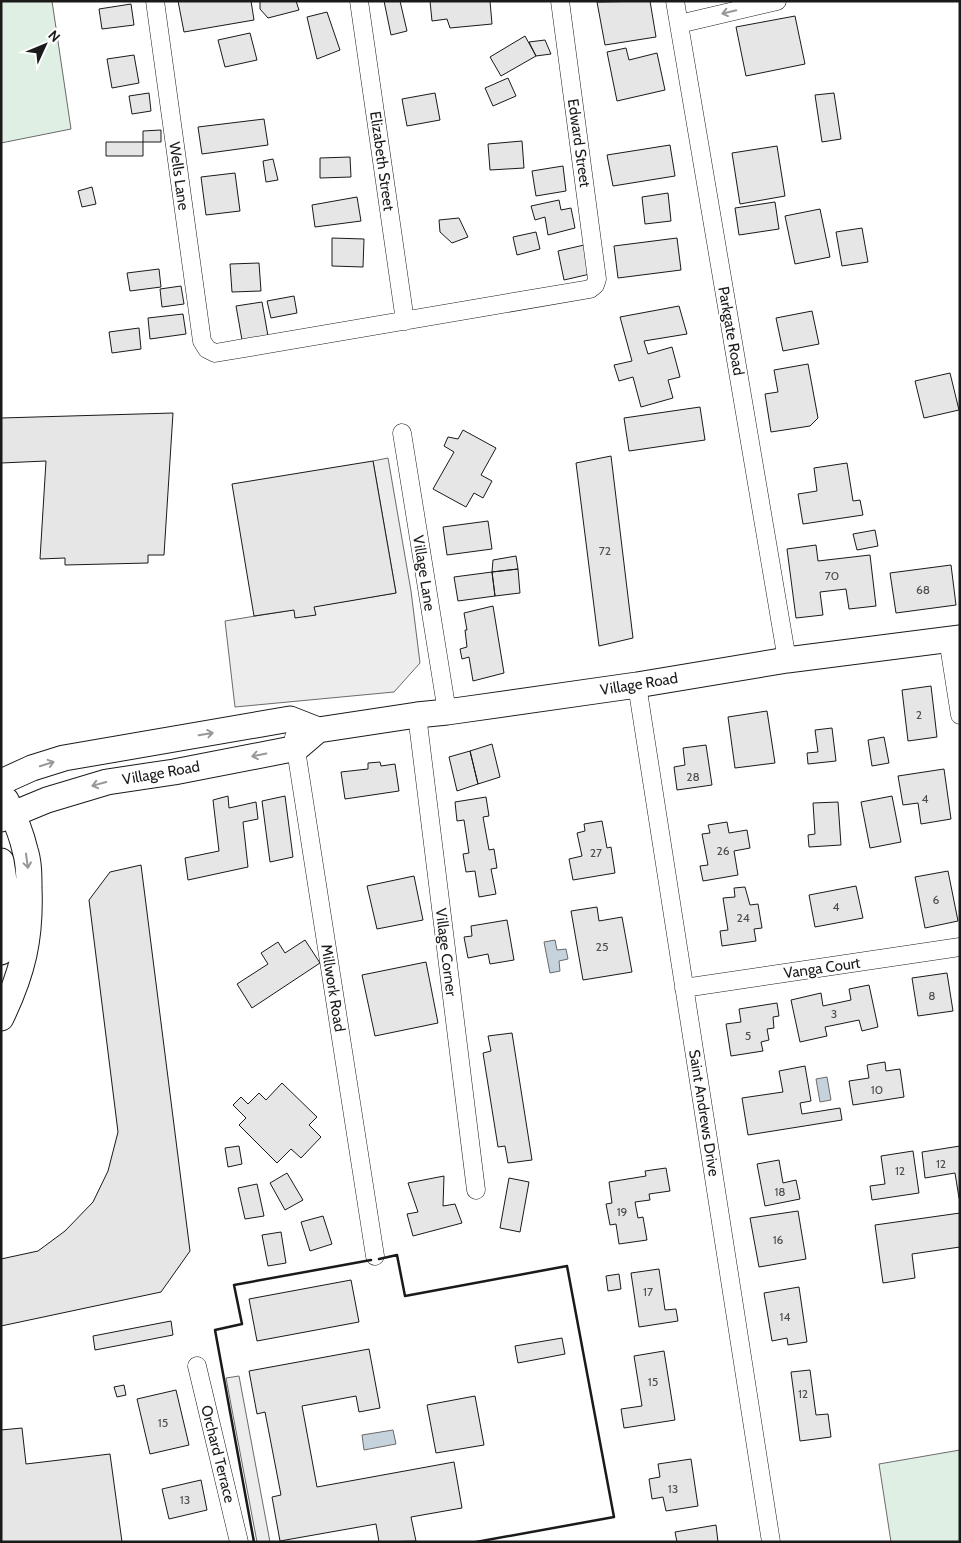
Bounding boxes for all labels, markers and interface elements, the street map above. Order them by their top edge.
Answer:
one-way arrow [722,8,738,17]
north arrow [20,20,70,70]
text: N [44,26,64,46]
street label: Edward Street [564,98,594,188]
street label: Elizabeth Street [366,110,398,212]
street label: Wells Lane [165,141,193,212]
street label: Parkgate Road [714,285,748,377]
street label: Village Lane [409,534,439,613]
house number: 72 [599,543,611,558]
house number: 70 [825,568,839,583]
house number: 68 [916,582,930,597]
street label: Village Road [599,669,679,699]
house number: 2 [916,707,922,722]
one-way arrow [198,729,214,739]
one-way arrow [252,751,268,760]
street label: Village Road [121,757,201,789]
one-way arrow [38,758,54,768]
house number: 28 [686,769,700,784]
one-way arrow [92,780,108,790]
house number: 4 [922,791,929,806]
house number: 26 [716,843,730,858]
house number: 27 [590,845,602,860]
one-way arrow [23,852,33,868]
house number: 6 [933,892,940,907]
house number: 4 [833,899,840,914]
street label: Village Corner [432,907,460,997]
house number: 24 [736,910,750,925]
house number: 25 [596,939,608,954]
street label: Millwork Road [317,943,349,1033]
street label: Vanga Court [783,954,861,982]
house number: 8 [928,988,936,1003]
house number: 3 [831,1006,837,1021]
house number: 5 [745,1028,751,1043]
street label: Saint Andrews Drive [685,1048,723,1178]
house number: 10 [871,1082,883,1097]
house number: 12 [936,1156,946,1171]
house number: 12 [895,1163,905,1178]
house number: 18 [774,1184,786,1199]
house number: 19 [617,1204,628,1219]
house number: 16 [773,1232,784,1247]
house number: 17 [643,1284,653,1299]
house number: 14 [780,1309,790,1324]
house number: 15 [648,1374,658,1389]
house number: 12 [798,1386,808,1401]
street label: Orchard Terrace [197,1403,239,1505]
house number: 15 [158,1415,168,1430]
house number: 13 [668,1481,678,1496]
house number: 13 [180,1492,190,1507]

